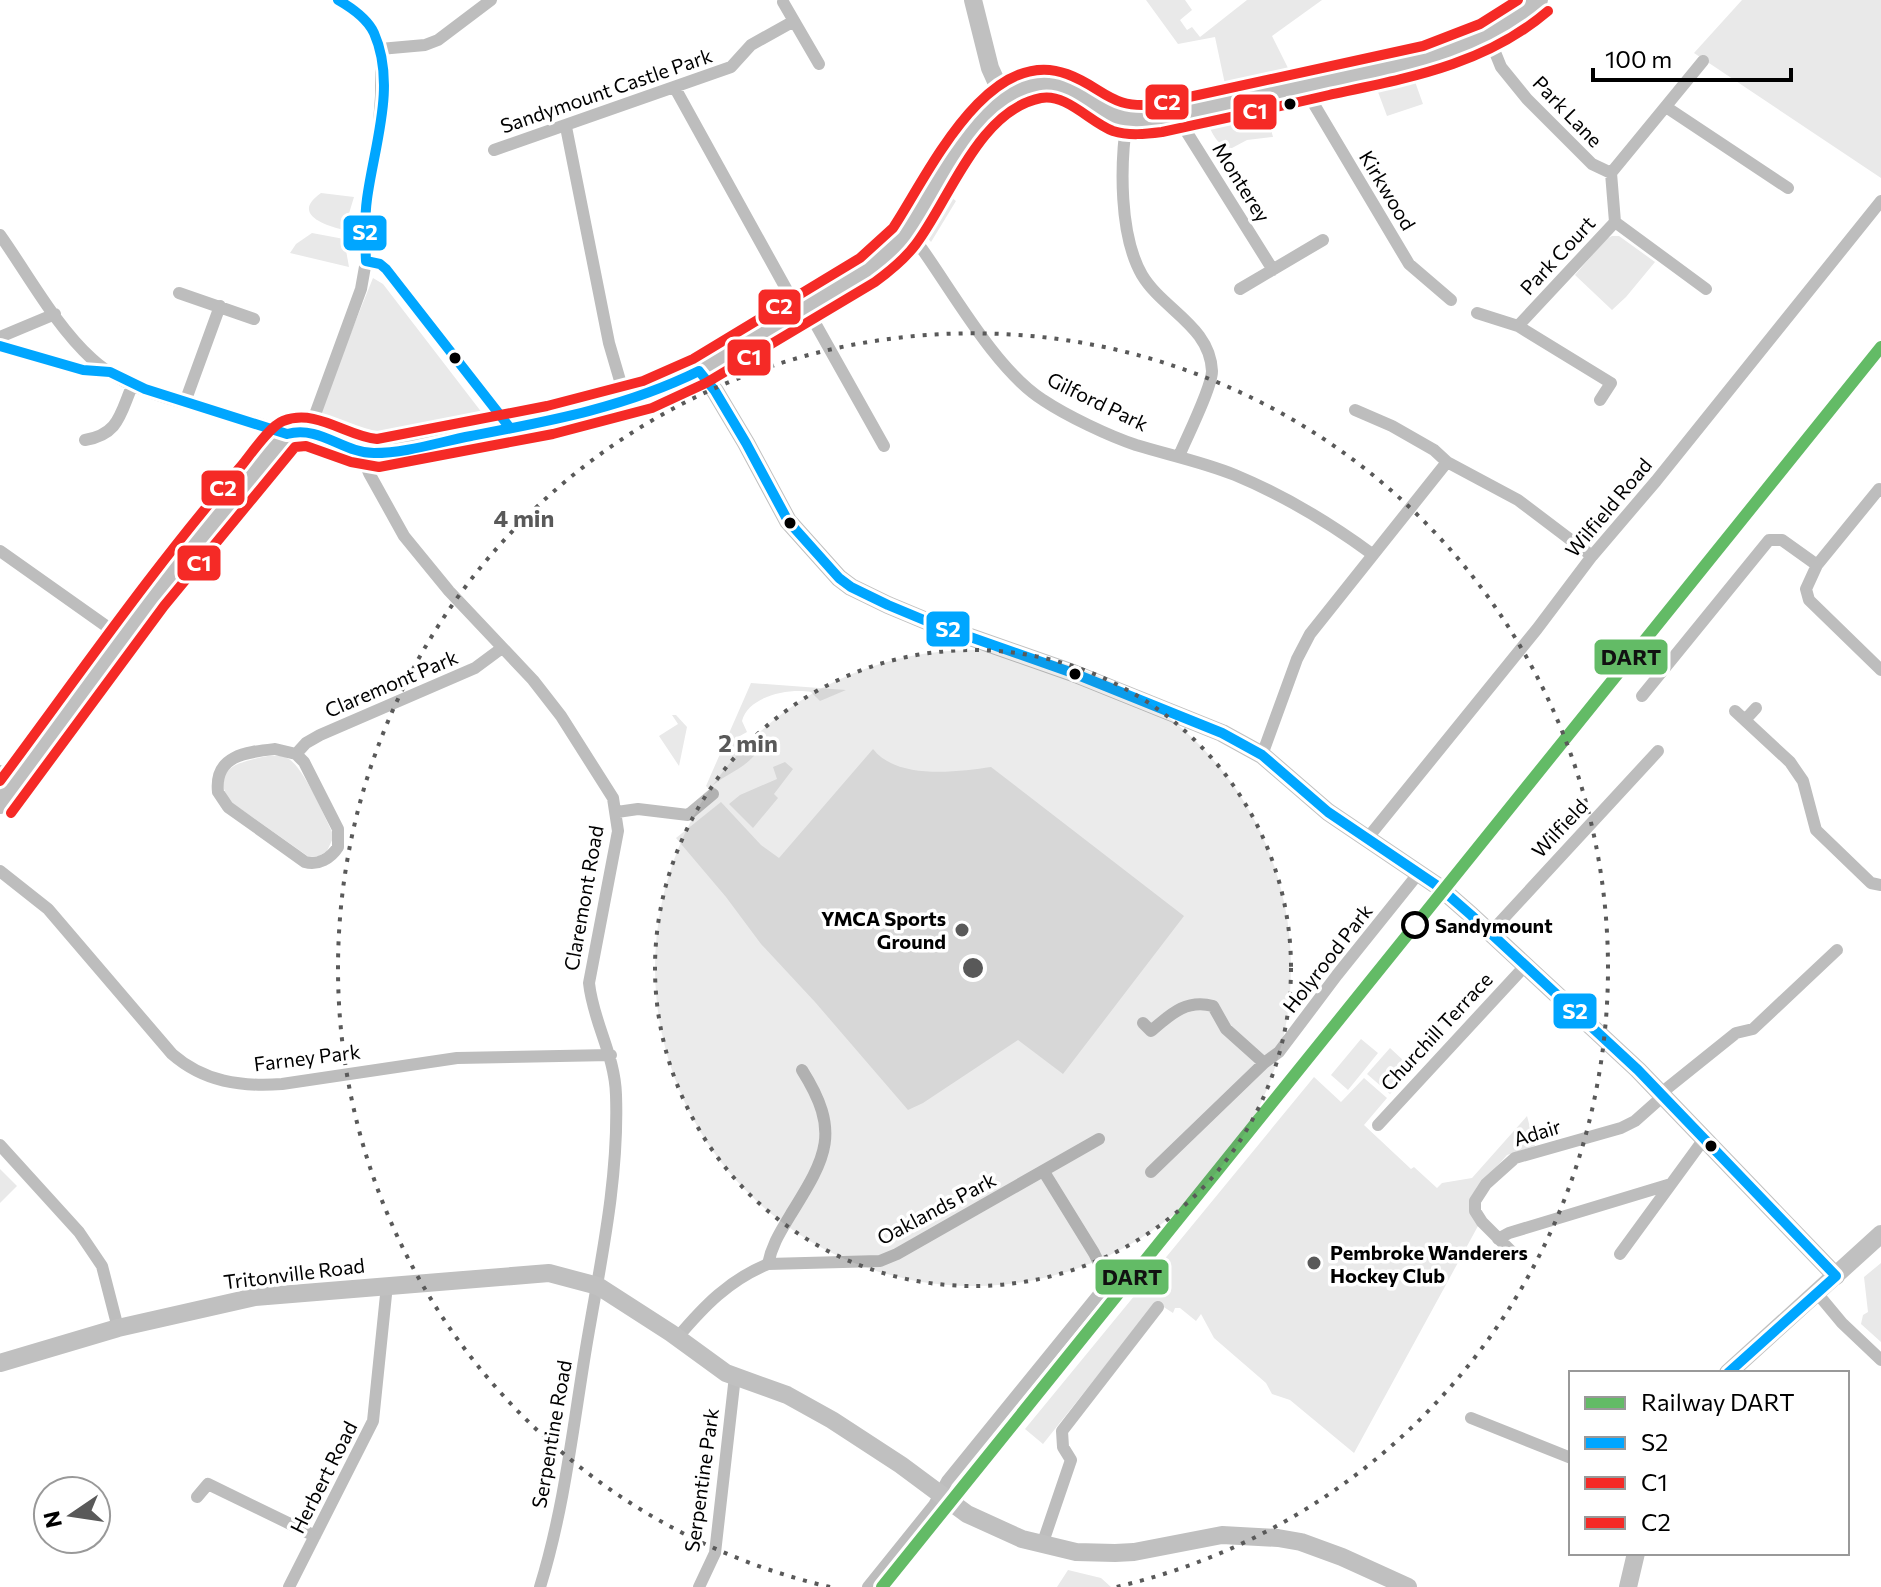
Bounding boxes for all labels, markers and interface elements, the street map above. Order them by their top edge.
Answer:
scale bar [1593,32,1791,82]
street label: Sandymount Castle Park [497,42,715,138]
text: 100 m [1605,44,1672,73]
street label: Park Lane [1528,70,1608,152]
line badge: C2 [1144,83,1190,121]
text: C2 [1153,88,1181,115]
line badge: C1 [1232,93,1278,131]
unlabelled marker [1282,96,1298,112]
text: C1 [1243,97,1268,124]
street label: Monterey [1208,138,1276,226]
street label: Kirkwood [1355,146,1421,234]
street label: Park Court [1515,211,1599,299]
line badge: S2 [342,214,388,252]
text: S2 [352,218,378,245]
line badge: C2 [757,288,802,326]
text: C2 [765,292,793,319]
line badge: C1 [726,338,772,377]
text: C1 [737,343,762,370]
unlabelled marker [447,350,463,366]
street label: Gilford Park [1044,366,1152,436]
street label: Wilfield Road [1560,453,1656,561]
line badge: C2 [200,469,246,507]
text: C2 [209,474,237,501]
text: 4 min [494,503,554,532]
unlabelled marker [782,515,798,531]
line badge: C1 [176,544,222,582]
text: C1 [187,549,212,576]
line badge: S2 [925,610,971,648]
text: S2 [935,615,961,642]
line badge: DART [1593,638,1669,676]
text: DART [1601,643,1661,670]
street label: Claremont Park [321,644,461,722]
unlabelled marker [1067,666,1083,682]
text: 2 min [718,728,778,757]
street label: Wilfield [1526,794,1592,862]
street label: Claremont Road [558,824,608,972]
street label: Holyrood Park [1277,899,1377,1017]
place label: YMCA Sports Ground [821,906,946,953]
marker: Sandymount [1402,912,1428,938]
place label: Sandymount [1435,913,1553,937]
marker: YMCA Sports Ground [953,921,971,939]
centre of rings [959,954,987,982]
street label: Churchill Terrace [1375,967,1497,1095]
line badge: S2 [1552,992,1598,1030]
text: S2 [1562,997,1588,1024]
street label: Farney Park [252,1039,362,1075]
street label: Adair [1510,1113,1564,1151]
unlabelled marker [1703,1138,1719,1154]
street label: Oaklands Park [873,1167,1000,1249]
place label: Pembroke Wanderers Hockey Club [1330,1240,1528,1287]
street label: Tritonville Road [222,1252,366,1294]
marker: Pembroke Wanderers Hockey Club [1305,1254,1323,1272]
line badge: DART [1094,1258,1170,1296]
text: DART [1102,1263,1162,1290]
street label: Serpentine Road [526,1358,576,1510]
legend [1569,1371,1849,1555]
text: Railway DART [1641,1387,1795,1416]
street label: Serpentine Park [679,1406,723,1554]
street label: Herbert Road [284,1417,362,1537]
text: S2 [1641,1427,1668,1456]
text: C1 [1641,1467,1668,1496]
north arrow [32,1475,112,1555]
text: C2 [1641,1507,1671,1536]
text: N [37,1509,67,1531]

